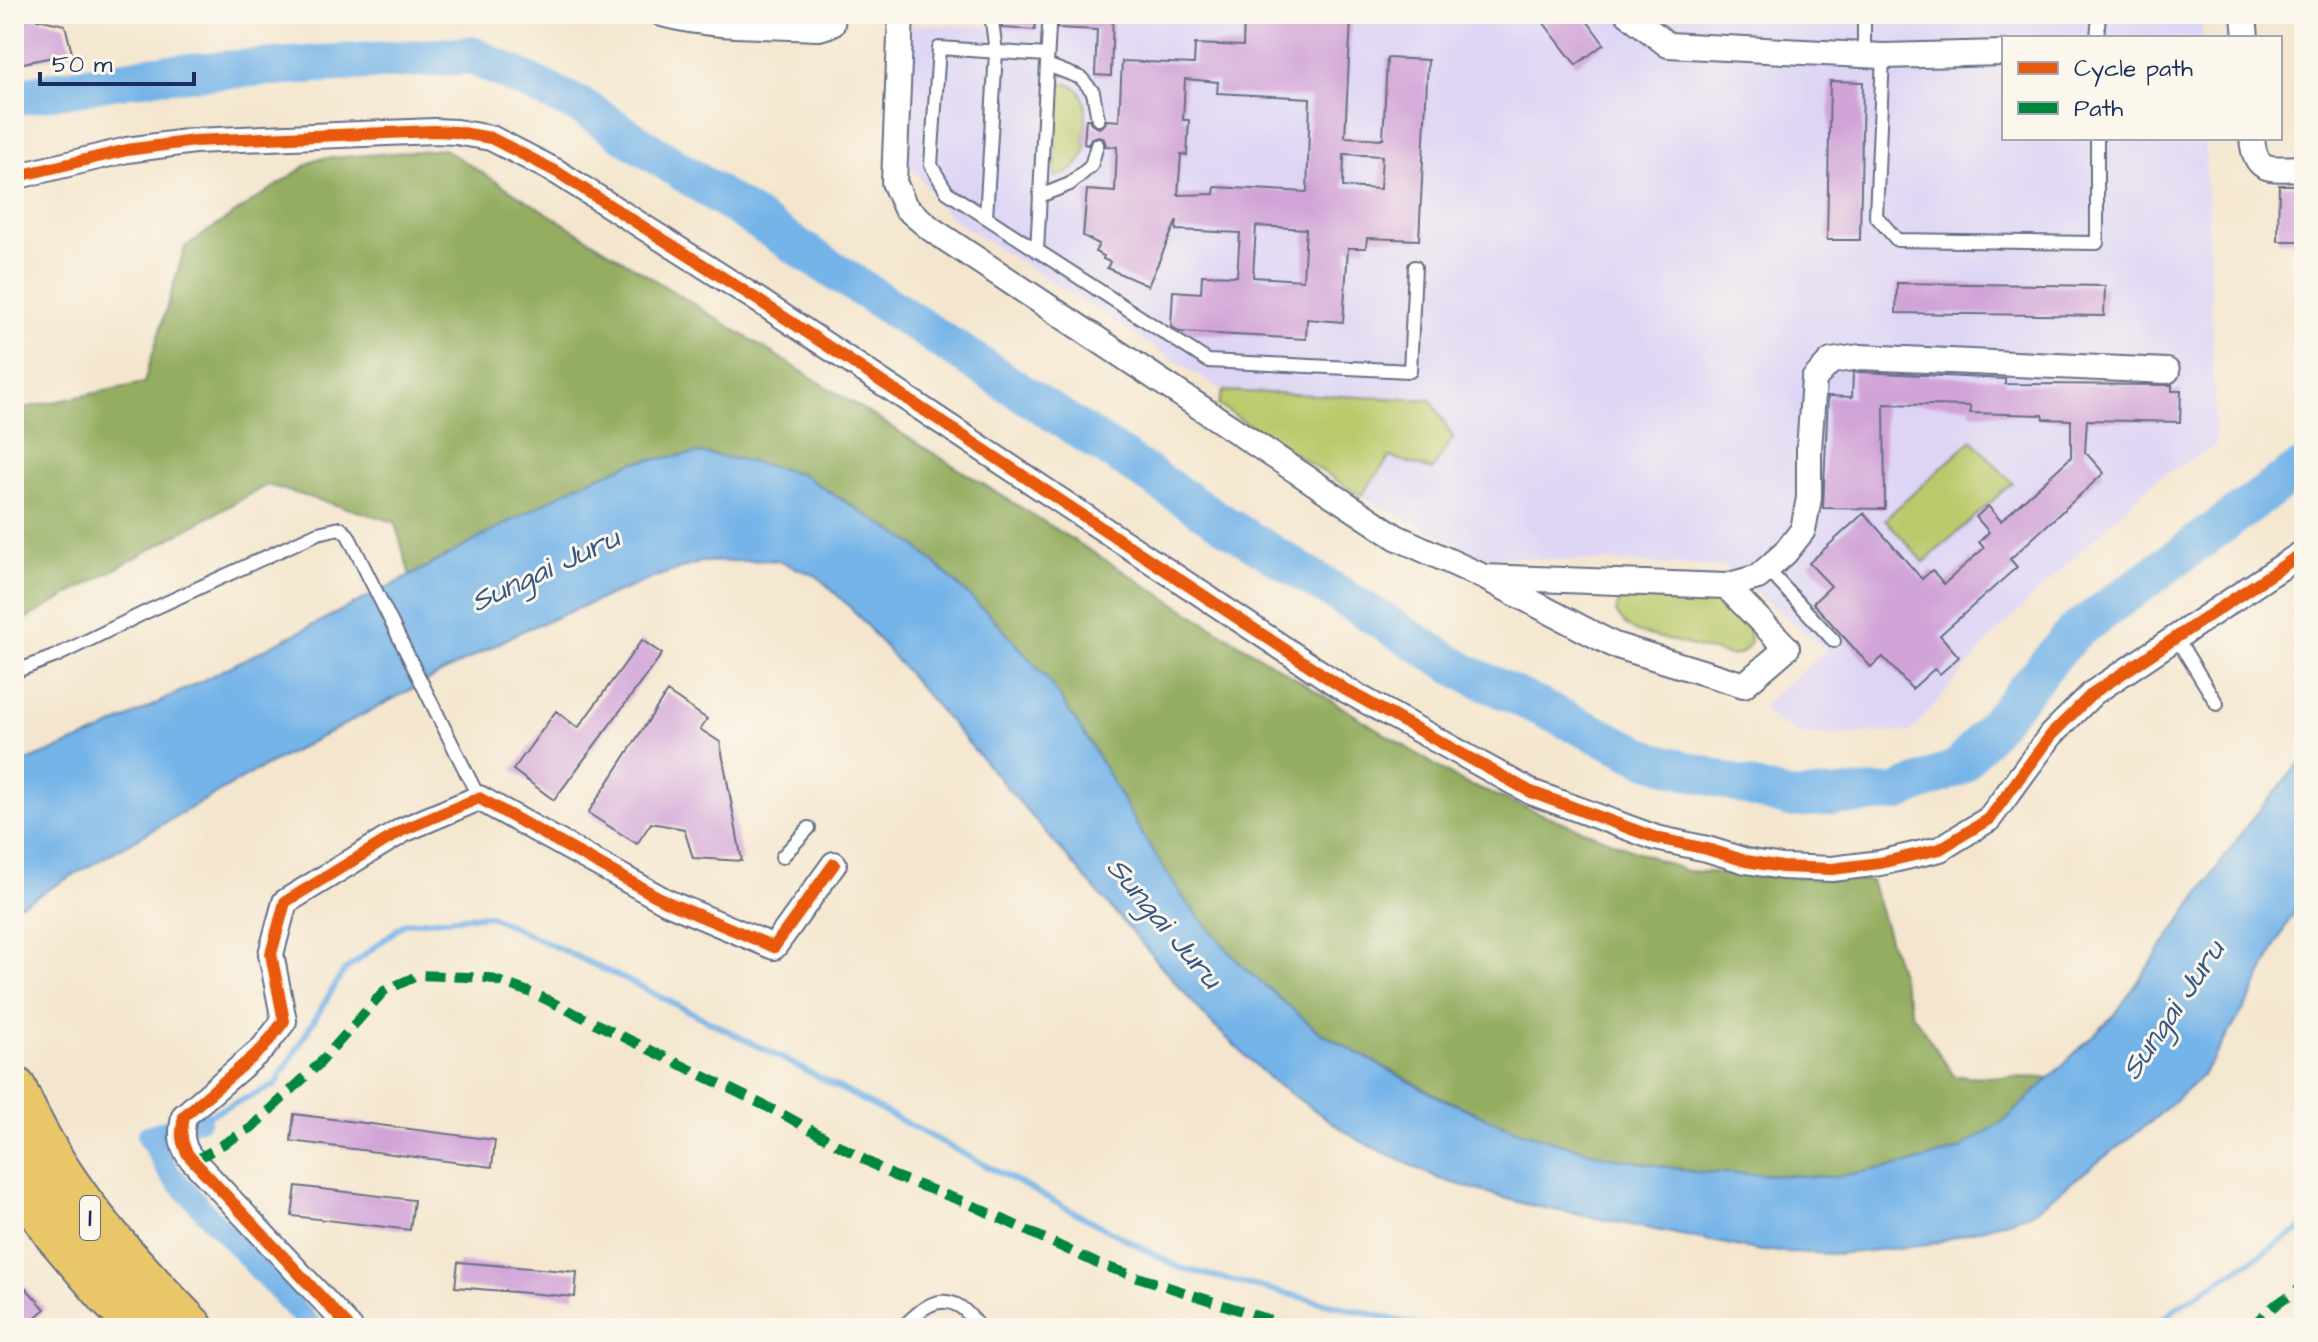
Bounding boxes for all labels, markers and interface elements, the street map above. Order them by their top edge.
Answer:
scale bar [40,36,194,86]
legend [2002,36,2282,140]
text: 50 m [52,48,113,82]
text: Cycle path [2074,52,2193,87]
text: Path [2074,92,2123,126]
water label: Sungai Juru [464,516,628,624]
water label: Sungai Juru [1096,848,1233,1000]
water label: Sungai Juru [2111,931,2237,1089]
road number: 1 [80,1196,100,1240]

